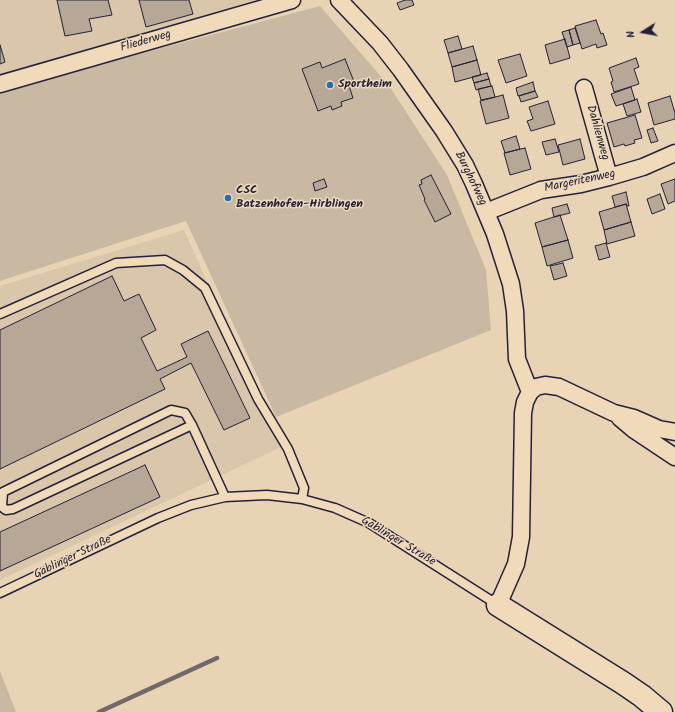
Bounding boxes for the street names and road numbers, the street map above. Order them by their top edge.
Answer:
street label: Fliederweg [119,28,173,56]
street label: Dahlienweg [582,104,612,162]
street label: Burghofweg [451,149,489,209]
street label: Margeritenweg [543,167,617,197]
street label: Gablinger Straße [358,514,438,570]
street label: Gablinger Straße [32,533,114,583]

